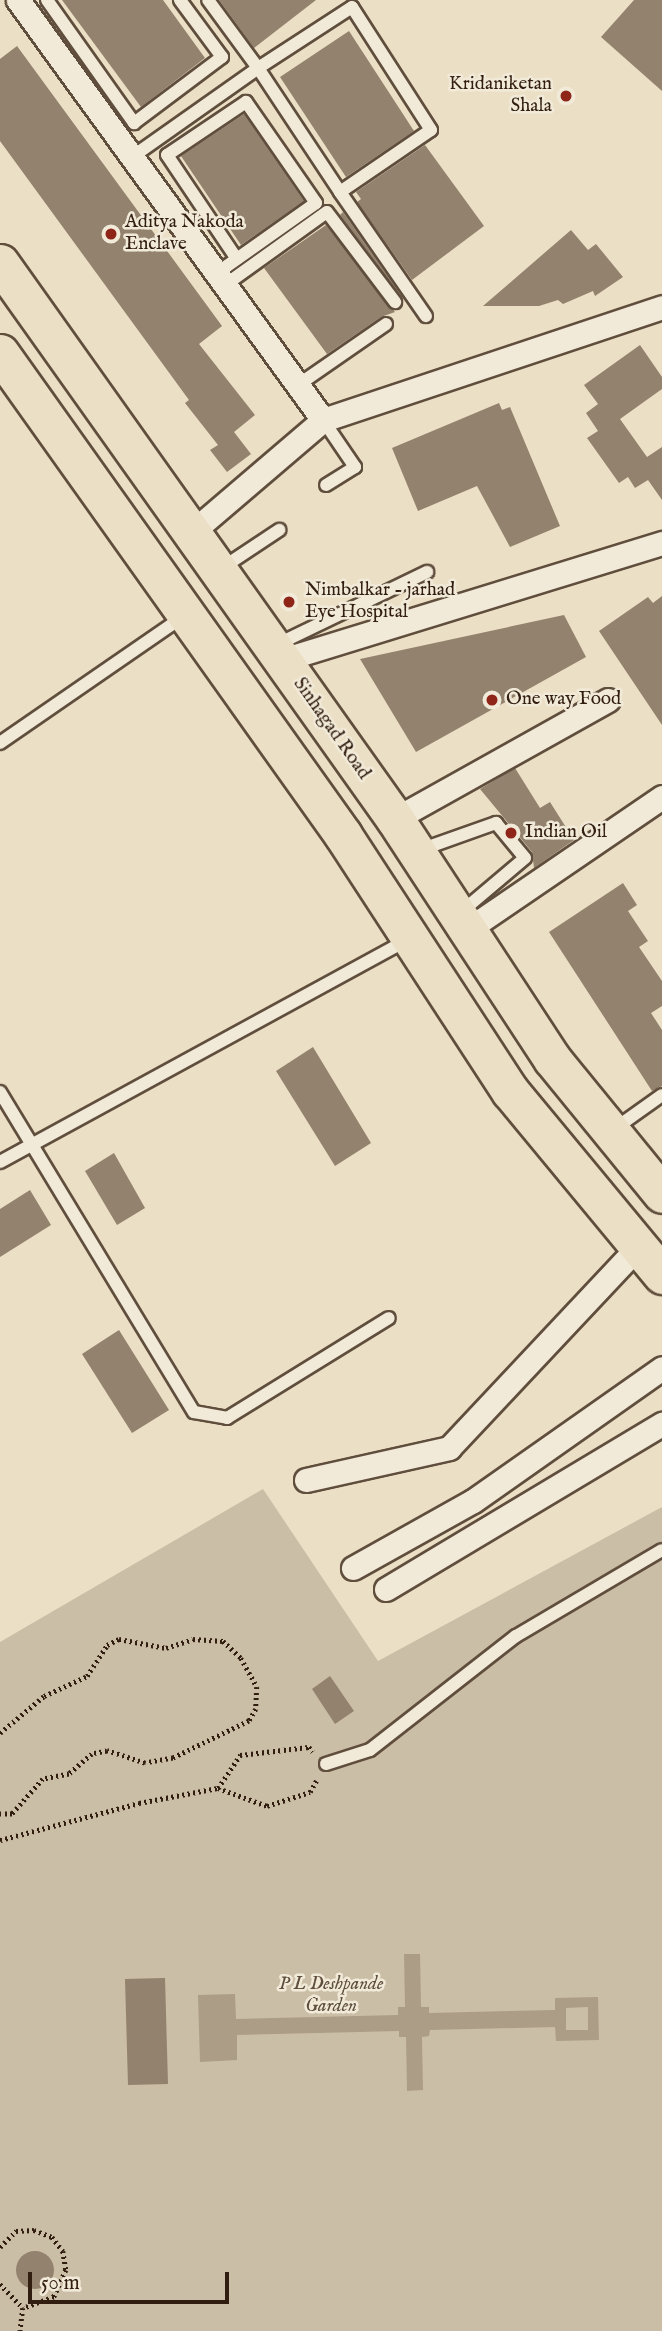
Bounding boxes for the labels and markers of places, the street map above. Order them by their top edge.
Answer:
place label: Kridaniketan Shala [449,74,552,118]
marker: Kridaniketan Shala [558,88,574,104]
place label: Aditya Nakoda Enclave [125,212,244,256]
marker: Aditya Nakoda Enclave [103,226,119,242]
place label: Nimbalkar - jarhad Eye Hospital [305,580,455,624]
marker: Nimbalkar - jarhad Eye Hospital [279,592,299,612]
place label: One way Food [506,689,621,711]
marker: One way Food [484,692,500,708]
place label: Indian Oil [525,822,607,844]
marker: Indian Oil [503,825,519,841]

